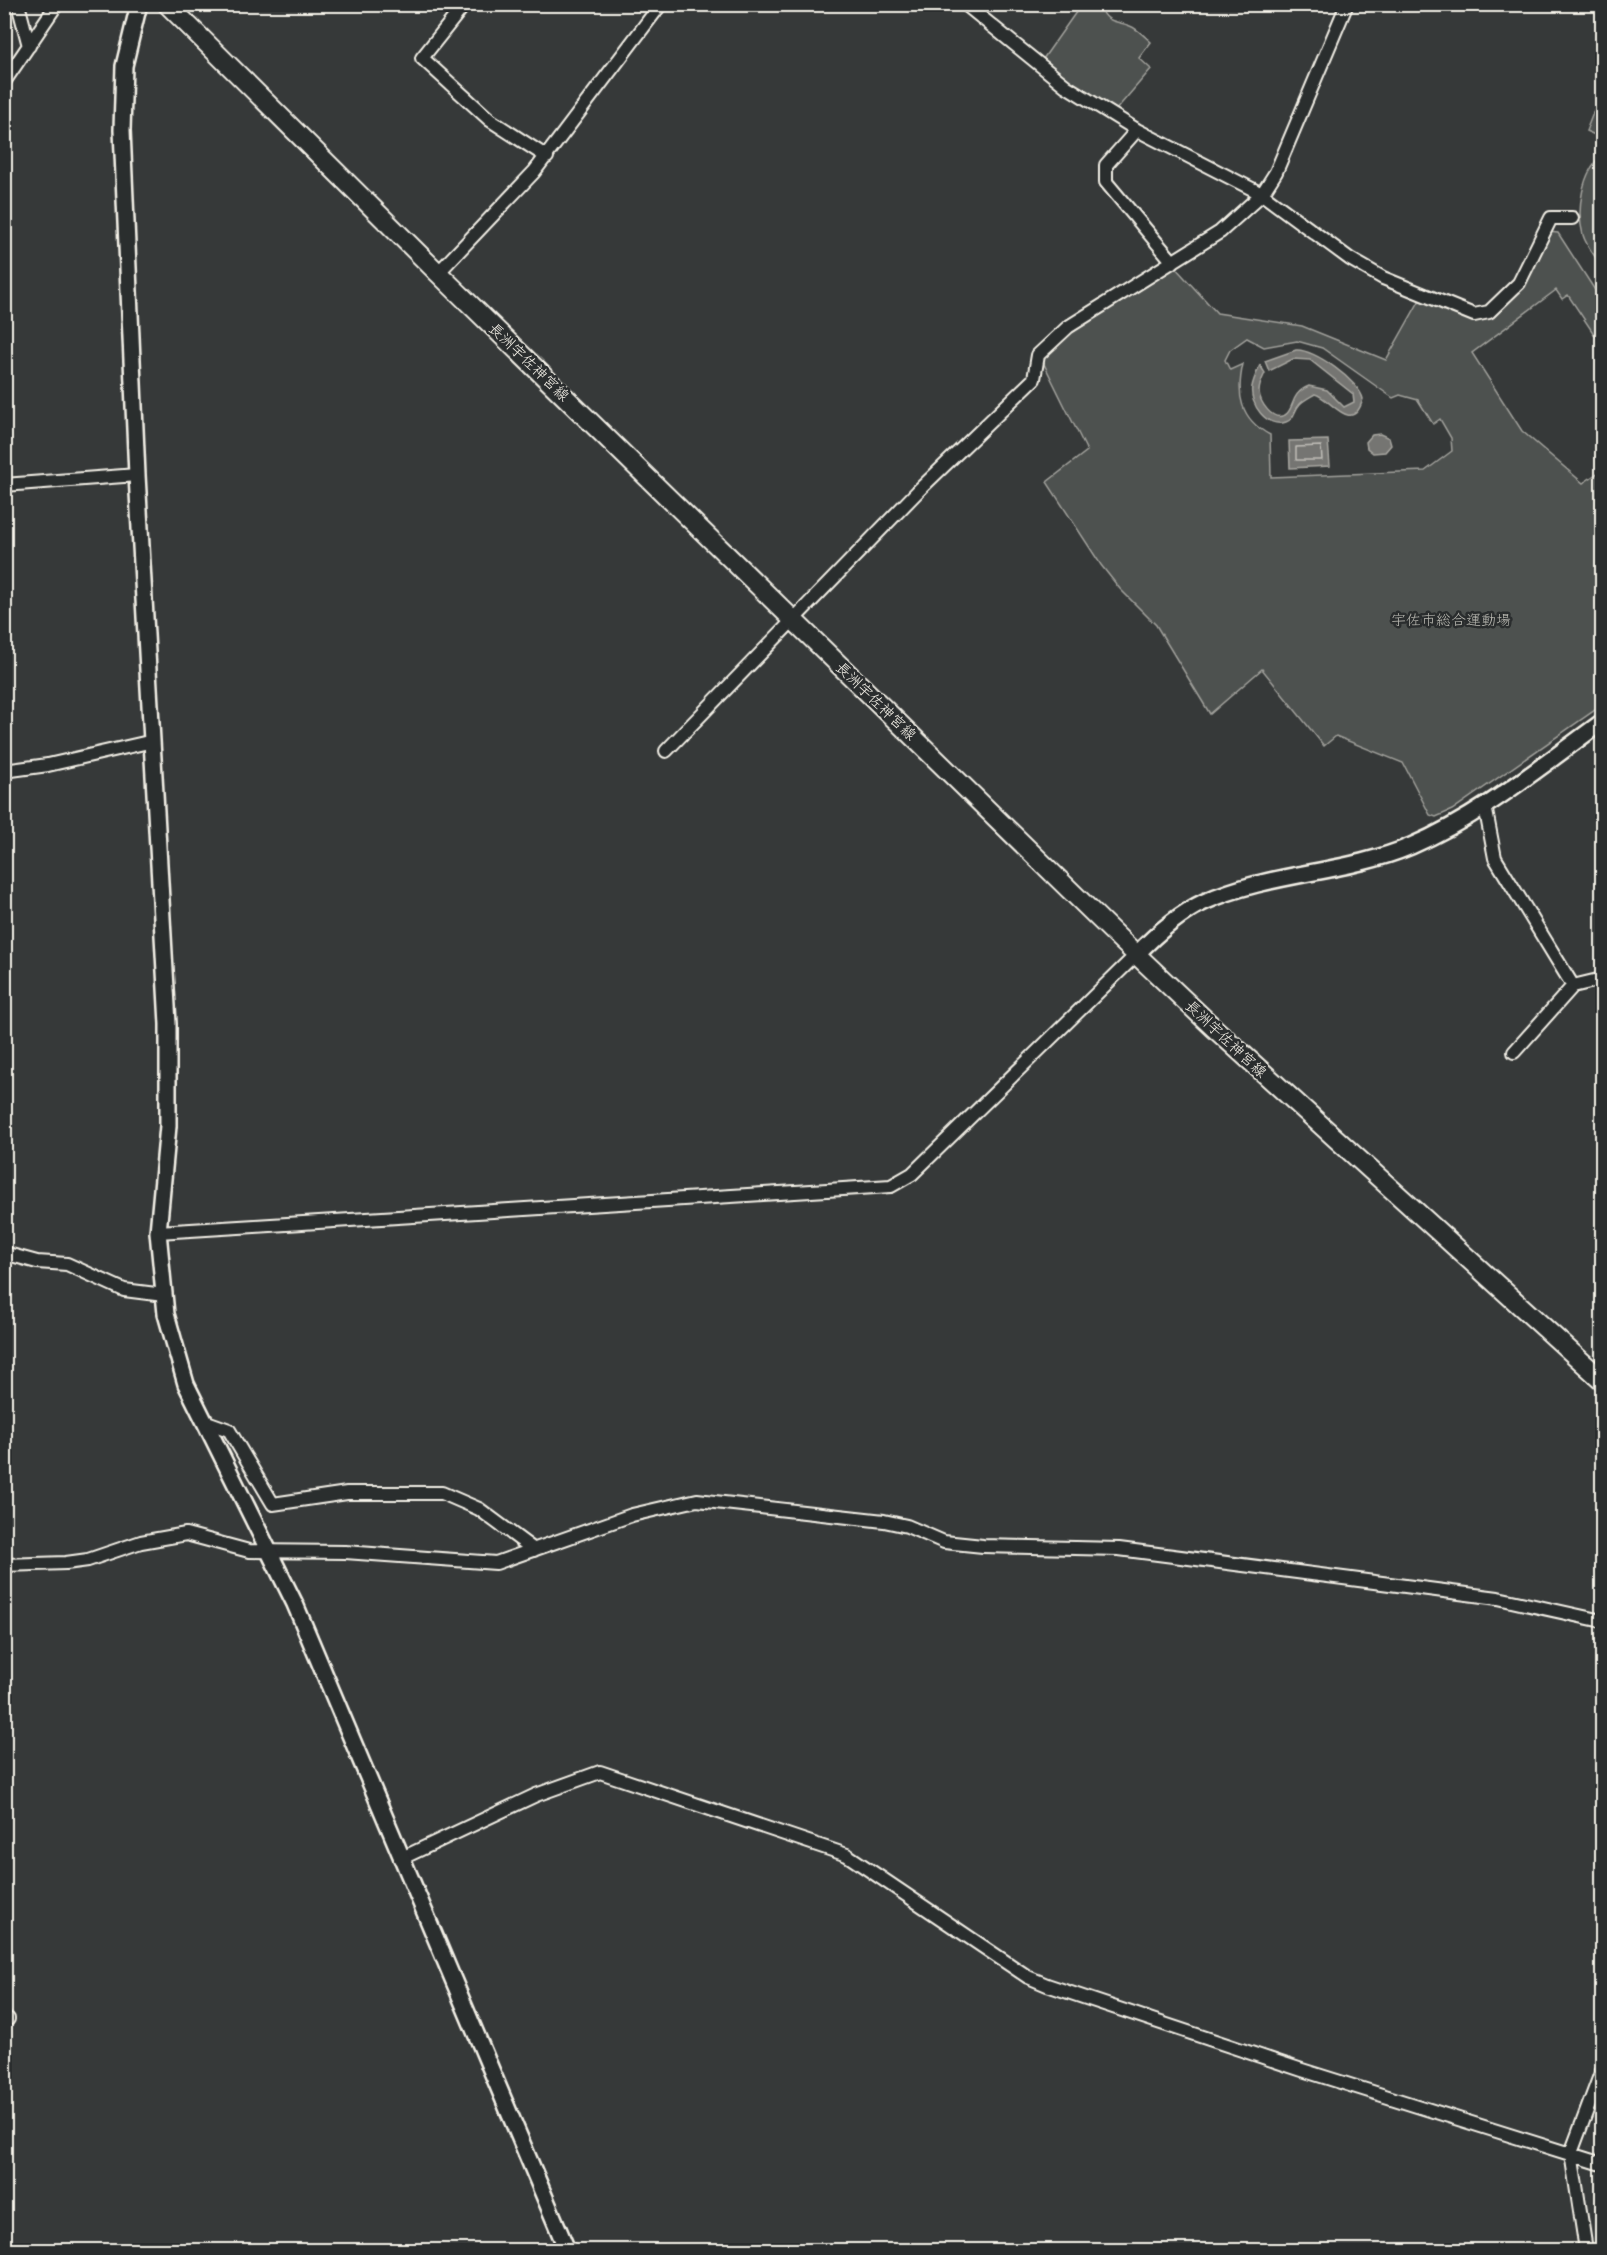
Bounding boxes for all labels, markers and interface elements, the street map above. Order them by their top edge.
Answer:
street label: 長洲宇佐神宮線 [485,318,574,405]
park label: 宇佐市総合運動場 [1391,610,1511,629]
street label: 長洲宇佐神宮線 [832,657,921,744]
street label: 長洲宇佐神宮線 [1181,996,1271,1081]

